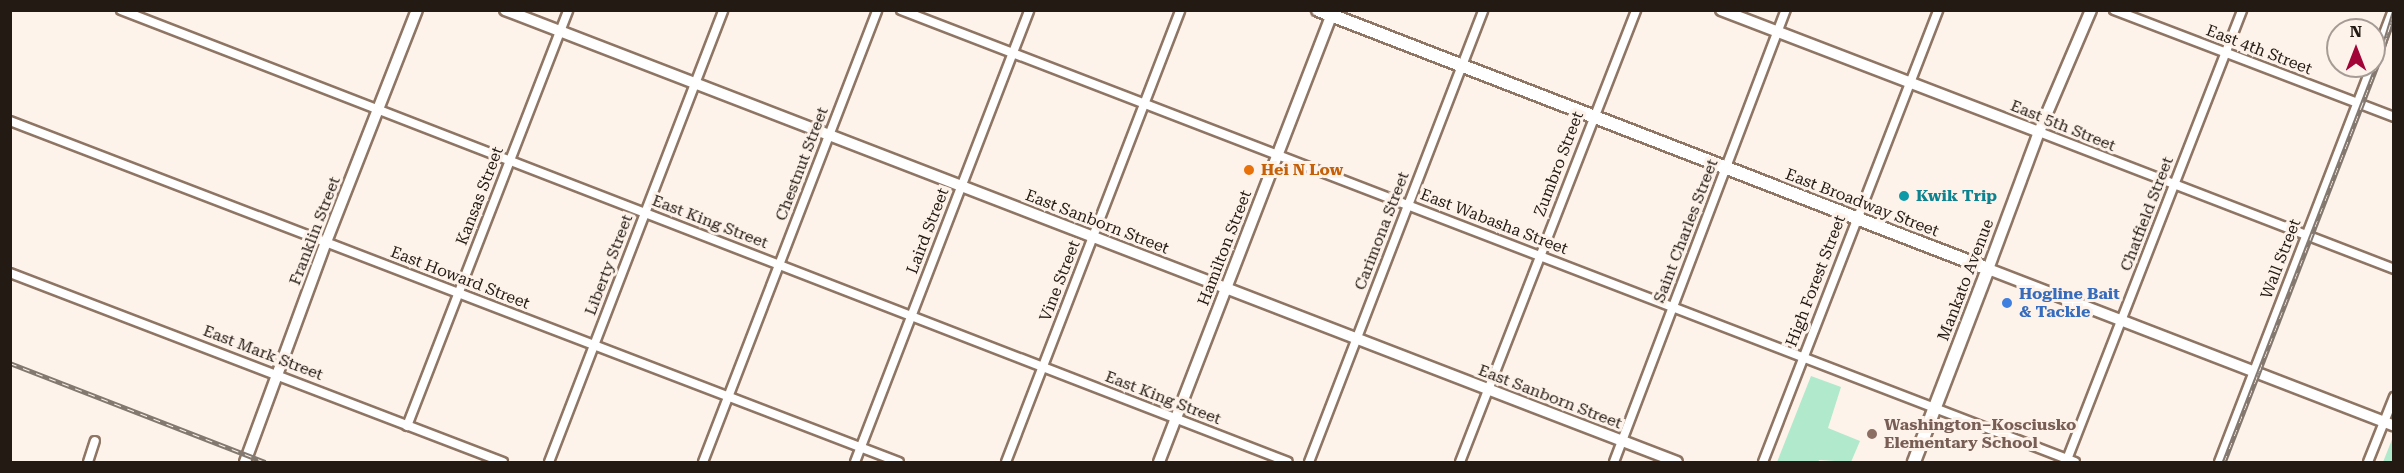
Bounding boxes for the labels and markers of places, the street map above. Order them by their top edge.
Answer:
place label: Hei N Low [1261,160,1343,180]
marker: Hei N Low [1242,163,1256,177]
place label: Kwik Trip [1916,186,1997,206]
marker: Kwik Trip [1897,189,1911,203]
place label: Hogline Bait & Tackle [2019,284,2120,322]
marker: Hogline Bait & Tackle [2000,296,2014,310]
place label: Washington–Kosciusko Elementary School [1884,415,2076,453]
marker: Washington–Kosciusko Elementary School [1865,427,1879,441]

